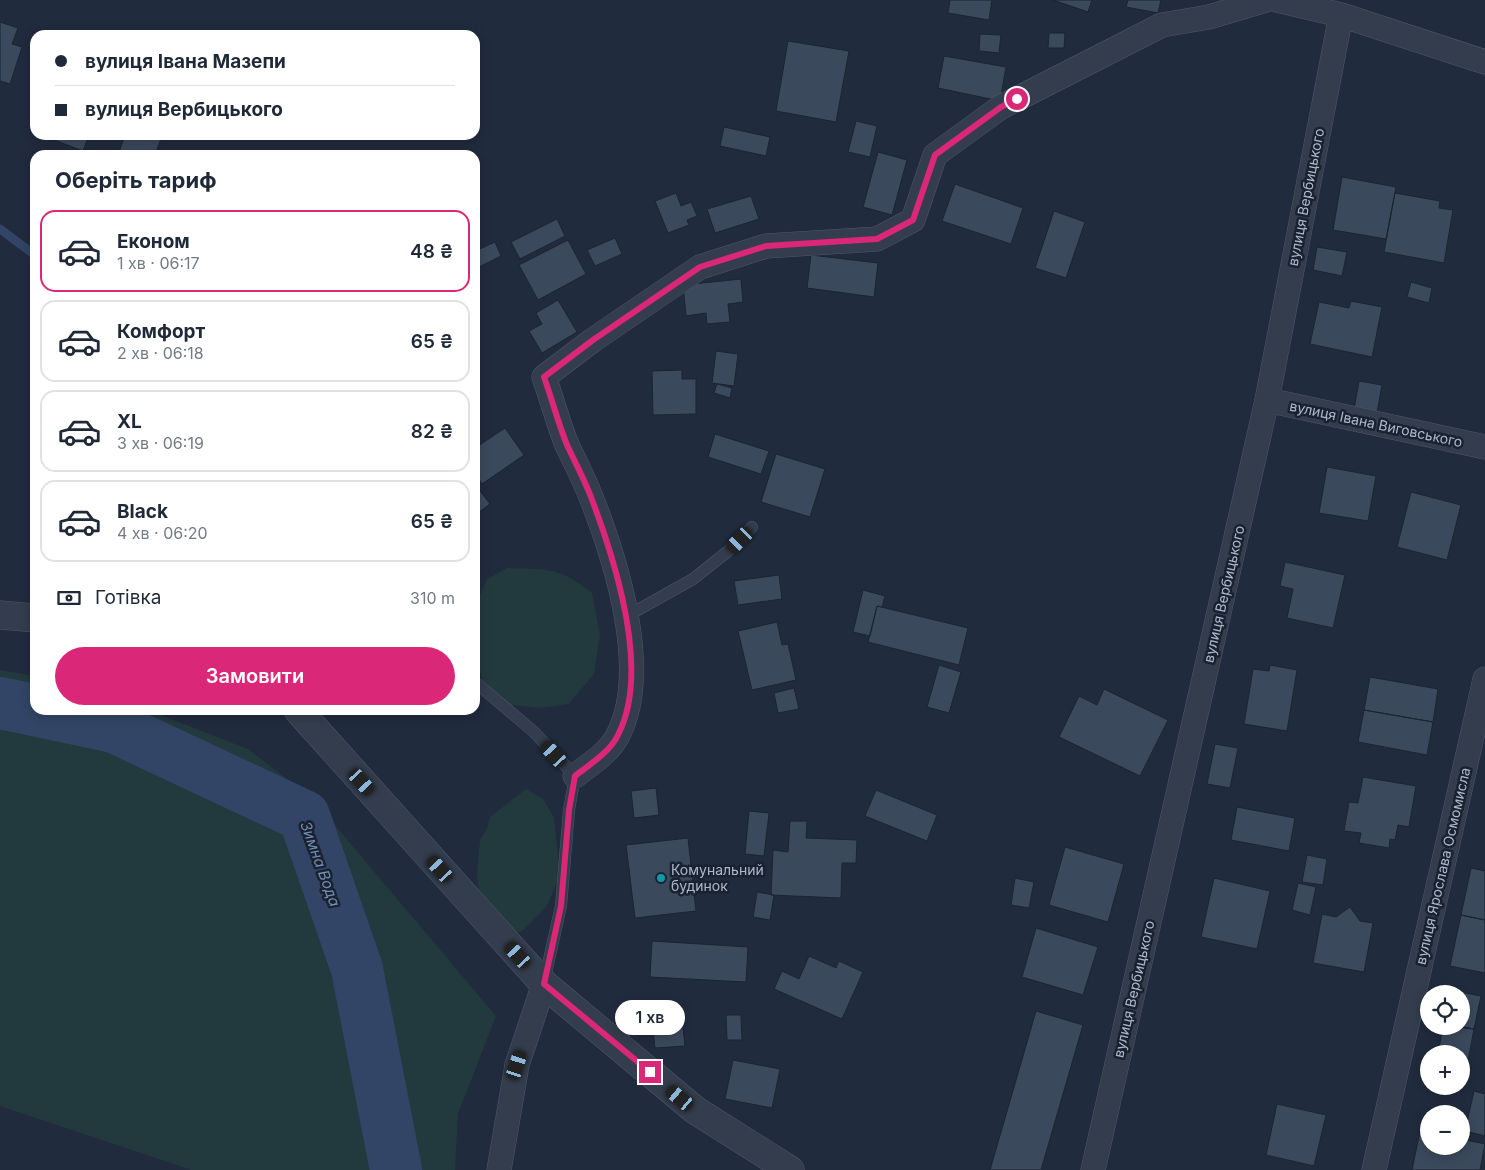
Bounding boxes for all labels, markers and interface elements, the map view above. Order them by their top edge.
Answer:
text: вулиця Івана Мазепи [85,50,286,73]
route start [1006,88,1028,110]
text: вулиця Вербицького [85,98,283,121]
street label: вулиця Вербицького [1284,127,1327,267]
text: Оберіть тариф [55,167,216,193]
icon: car [57,229,102,274]
text: Економ [117,230,190,253]
text: 48 ₴ [410,240,453,263]
text: 1 хв · 06:17 [117,253,200,273]
icon: car [57,319,102,364]
text: Комфорт [117,320,205,343]
text: 65 ₴ [411,330,453,353]
text: 2 хв · 06:18 [117,343,204,363]
street label: вулиця Івана Виговського [1288,397,1464,450]
icon: car [57,409,102,454]
text: XL [117,410,142,433]
text: 82 ₴ [411,420,453,443]
text: 3 хв · 06:19 [117,433,204,453]
icon: car [57,499,102,544]
text: Black [117,500,168,523]
text: 65 ₴ [411,510,453,533]
text: 4 хв · 06:20 [117,523,208,543]
car [724,524,755,556]
street label: вулиця Вербицького [1199,524,1248,664]
icon: cash [55,584,83,612]
text: Готівка [95,586,161,609]
text: 310 m [410,588,455,608]
button: Замовити [55,647,455,705]
car [538,738,569,770]
car [346,766,377,798]
street label: вулиця Ярослава Осмомисла [1412,766,1474,966]
water label: Зимна Вода [296,819,345,909]
car [424,853,455,885]
place label: Комунальний будинок [671,861,764,894]
marker: Комунальний будинок [655,872,667,884]
street label: вулиця Вербицького [1109,919,1158,1059]
car [502,939,533,971]
map controls [1420,985,1470,1155]
button: locate [1420,985,1470,1035]
callout: 1 хв [615,1000,685,1034]
text: 1 хв [635,1007,665,1027]
button: + [1420,1045,1470,1095]
car [505,1048,528,1082]
route end [639,1061,661,1083]
car [663,1083,696,1113]
button: − [1420,1105,1470,1155]

